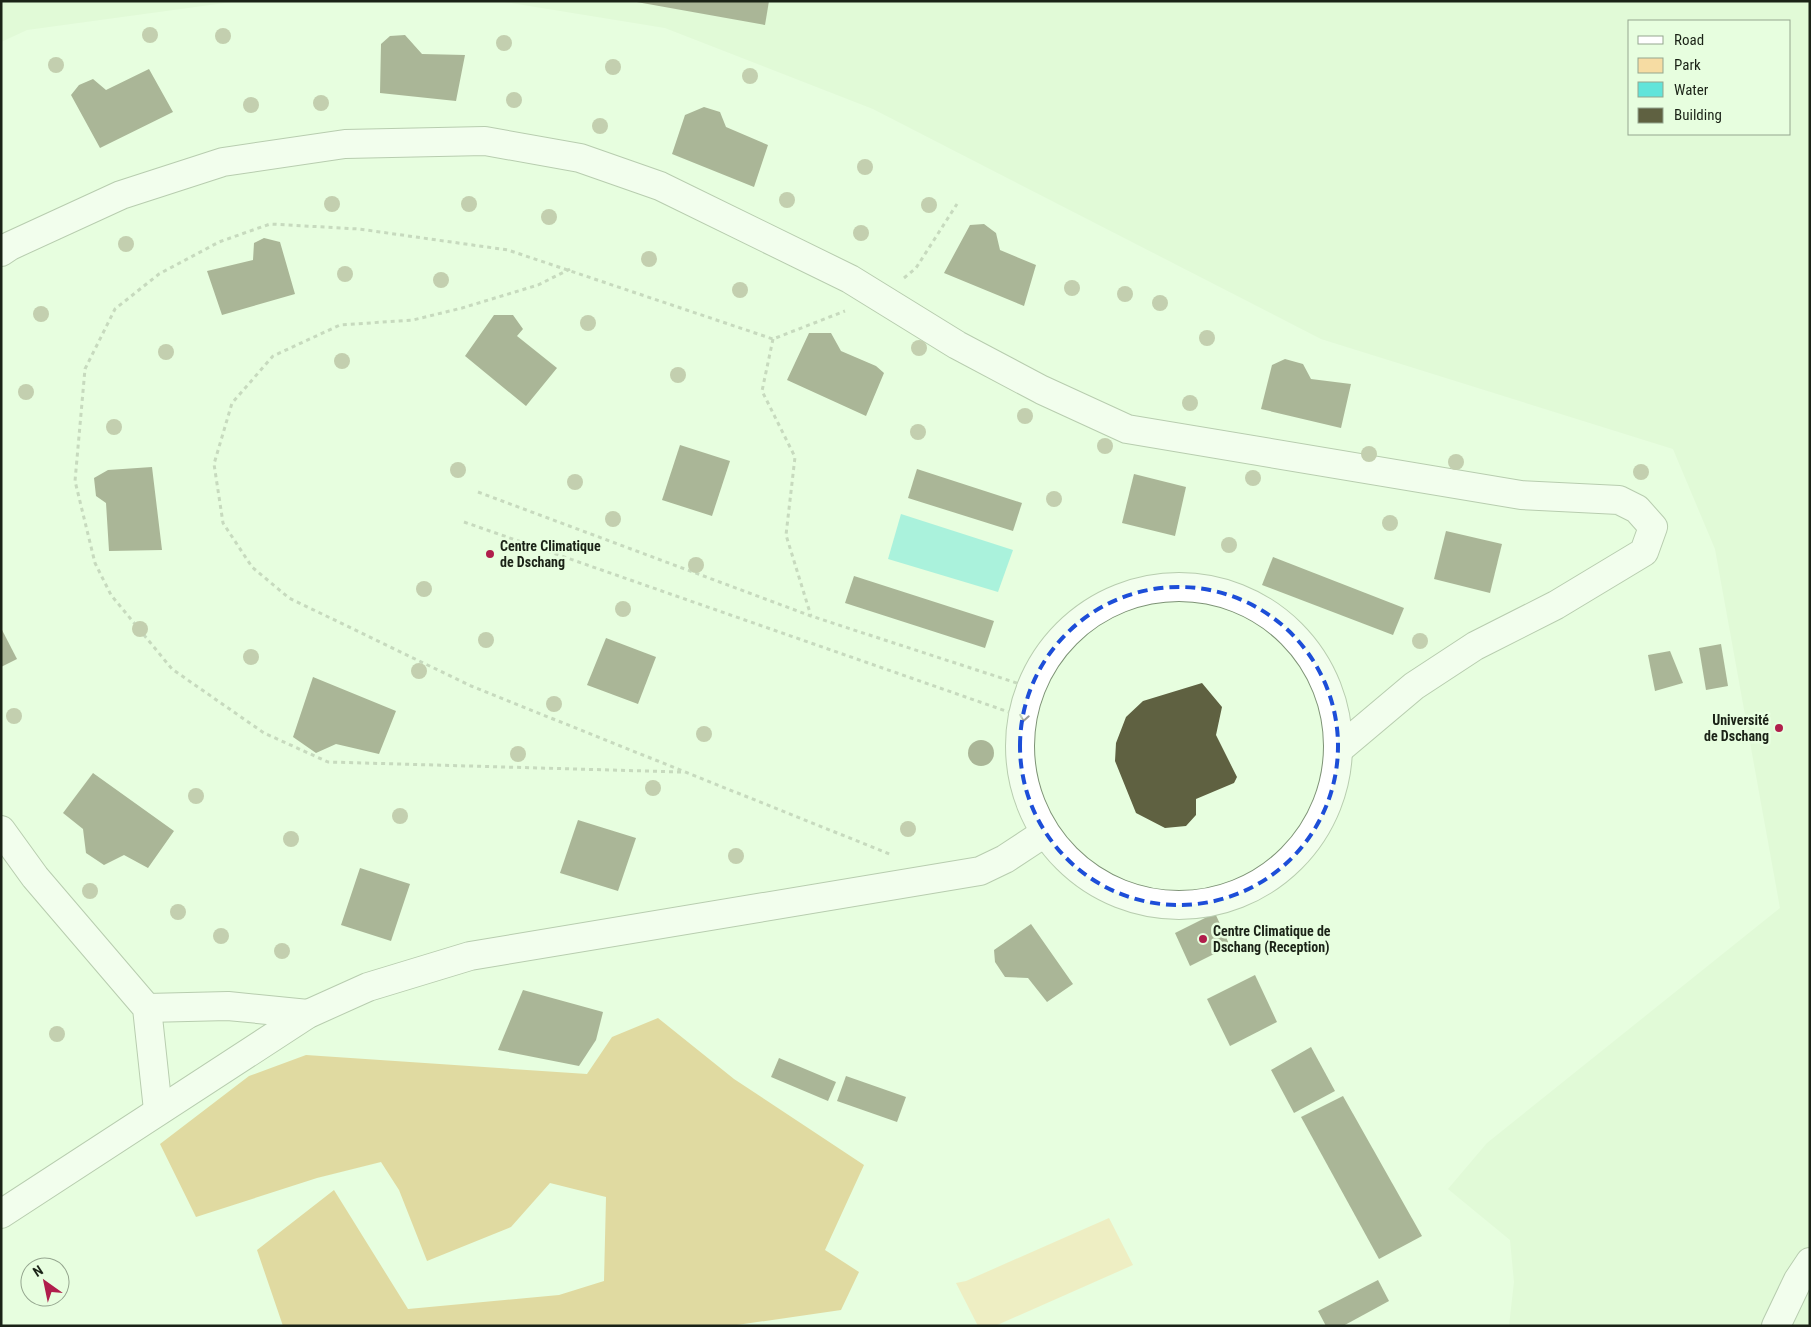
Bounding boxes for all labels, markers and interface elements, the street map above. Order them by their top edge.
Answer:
legend [1628,20,1791,135]
text: Road [1674,31,1704,49]
text: Park [1674,56,1701,74]
text: Water [1674,81,1709,99]
text: Building [1674,106,1722,124]
place label: Centre Climatique de Dschang [500,538,601,570]
marker: Centre Climatique de Dschang [484,548,496,560]
place label: Université de Dschang [1704,712,1769,744]
one-way arrow [1019,714,1029,723]
marker: Université de Dschang [1773,722,1785,734]
place label: Centre Climatique de Dschang (Reception) [1213,923,1331,956]
marker: Centre Climatique de Dschang (Reception) [1197,933,1209,945]
north arrow [20,1257,70,1307]
text: N [30,1262,46,1280]

